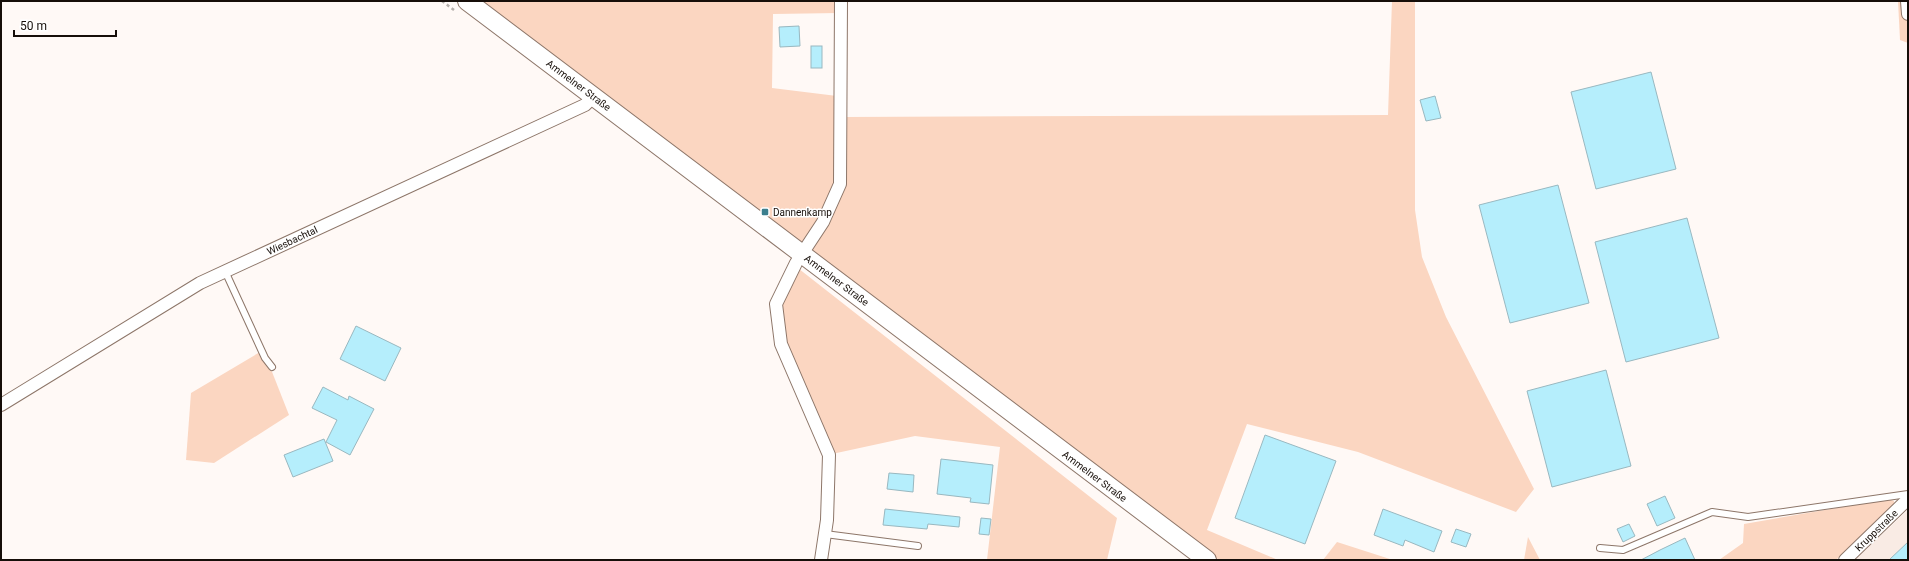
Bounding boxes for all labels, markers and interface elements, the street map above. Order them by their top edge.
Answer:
scale bar [14,12,116,38]
text: 50 m [20,19,47,33]
street label: Ammelner Straße [544,58,613,113]
marker: Dannenkamp [760,207,770,217]
place label: Dannenkamp [773,207,832,218]
street label: Wiesbachtal [265,224,319,257]
street label: Ammelner Straße [802,253,871,308]
street label: Ammelner Straße [1060,449,1129,504]
street label: Kruppstraße [1853,507,1900,553]

